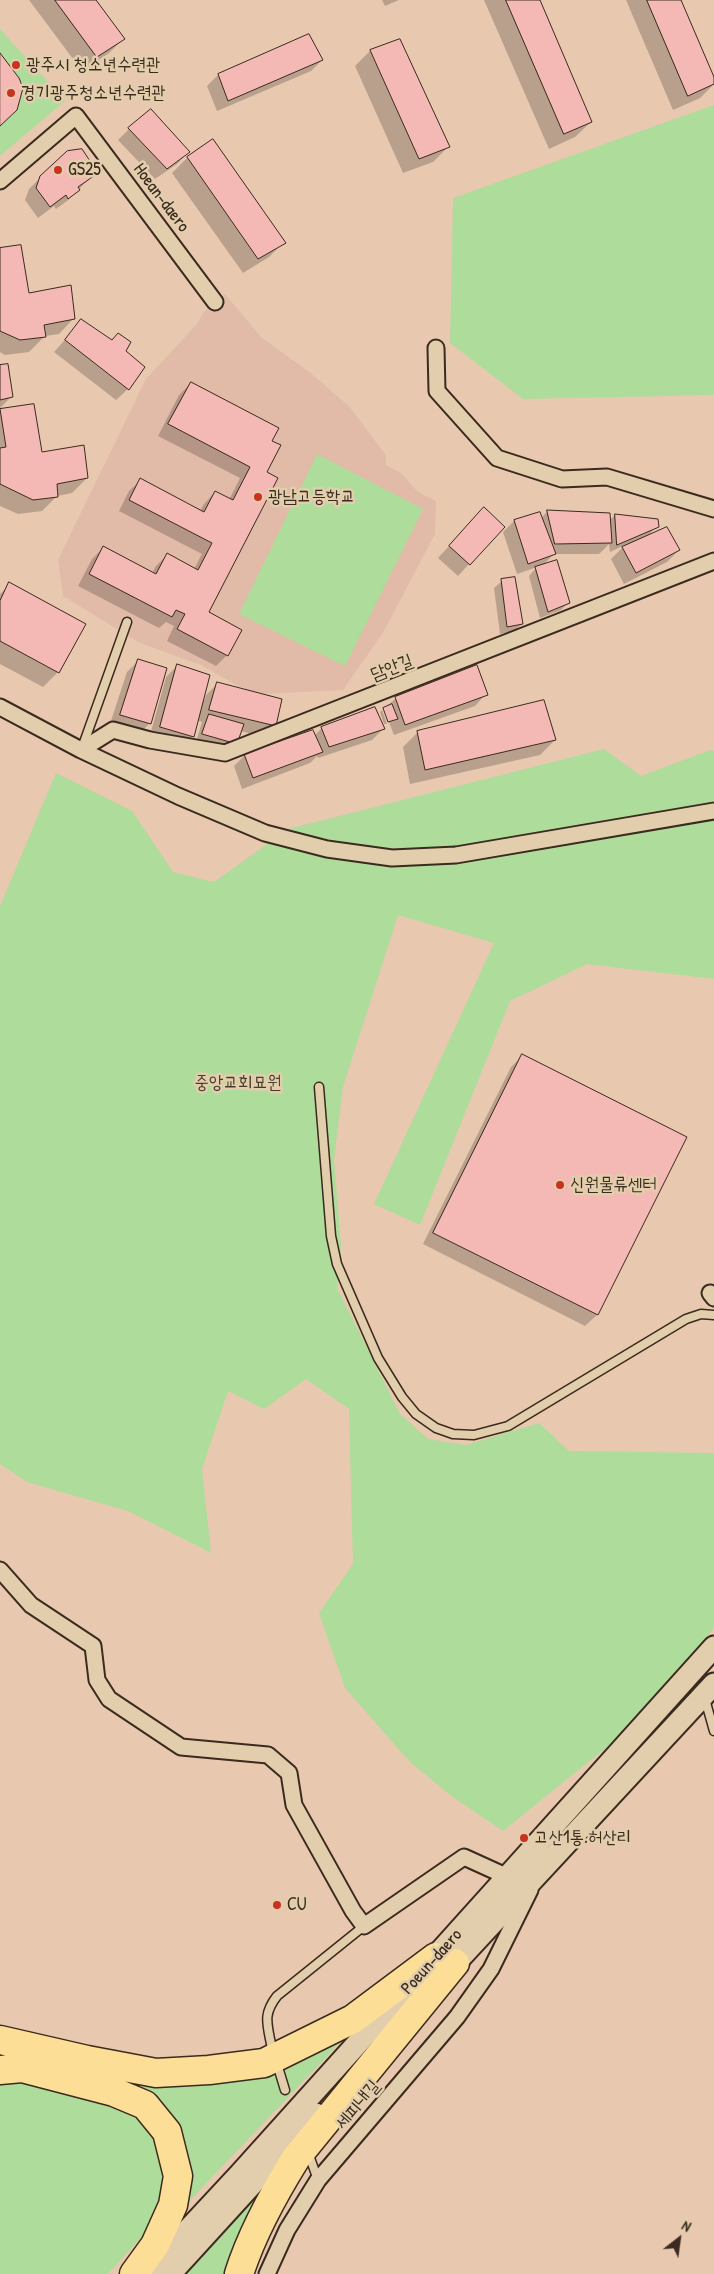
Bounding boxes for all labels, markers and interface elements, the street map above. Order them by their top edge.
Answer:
place label: 광주시 청소년수련관 [26,54,160,76]
marker: 광주시 청소년수련관 [10,59,22,71]
place label: 경기광주청소년수련관 [21,82,166,104]
marker: 경기광주청소년수련관 [5,87,17,99]
place label: GS25 [68,159,101,181]
street label: Hoean-daero [128,159,194,237]
marker: GS25 [52,164,64,176]
place label: 광남고등학교 [268,486,355,508]
marker: 광남고등학교 [252,491,264,503]
street label: 담안길 [368,650,416,686]
park label: 중앙교회묘원 [195,1072,281,1094]
place label: 신원물류센터 [570,1174,657,1196]
marker: 신원물류센터 [554,1179,566,1191]
place label: 고산1통.허산리 [534,1827,631,1849]
marker: 고산1통.허산리 [518,1832,530,1844]
place label: CU [287,1894,307,1916]
marker: CU [271,1899,283,1911]
street label: Poeun-daero [397,1925,467,1999]
street label: 세피내길 [331,2076,385,2134]
north arrow [654,2214,704,2264]
text: N [679,2215,695,2236]

